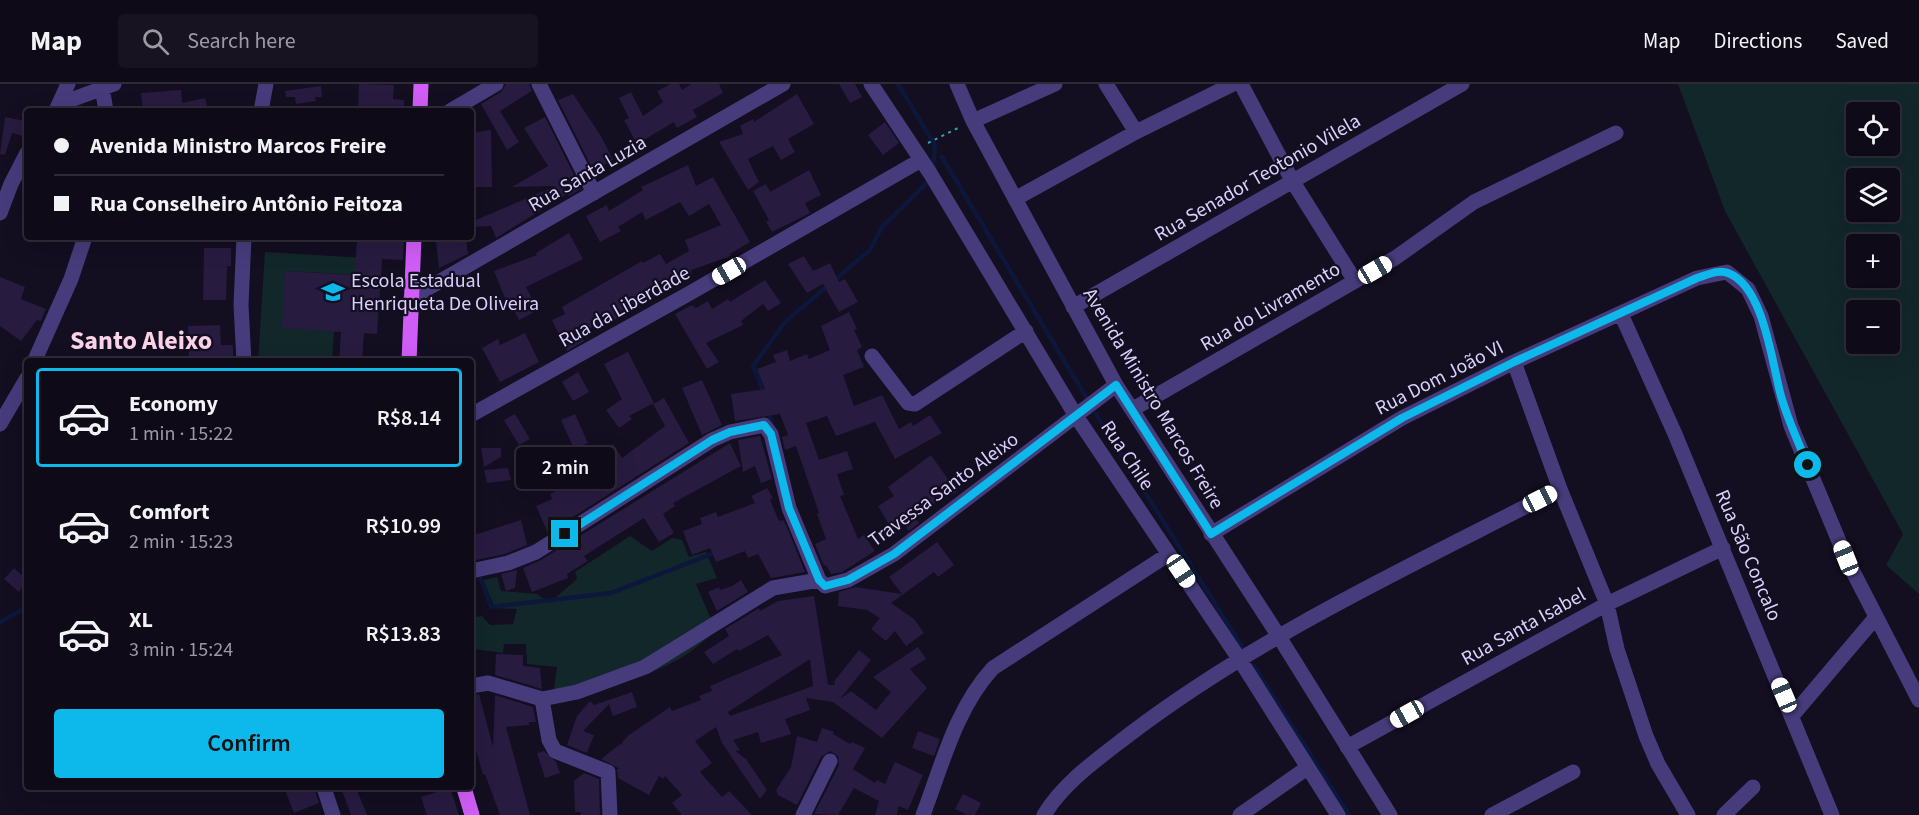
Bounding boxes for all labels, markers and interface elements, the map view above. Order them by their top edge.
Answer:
search box [118,14,538,68]
text: Map [30,21,82,61]
icon: search [139,25,172,58]
text: Search here [187,25,296,57]
text: Map [1643,26,1681,56]
text: Directions [1714,26,1802,56]
text: Saved [1835,26,1889,56]
map controls [1846,102,1900,354]
button: locate [1846,102,1900,156]
street label: Rua Senador Teotonio Vilela [1149,107,1366,249]
street label: Rua Santa Luzia [523,129,652,219]
text: Avenida Ministro Marcos Freire [90,130,386,162]
button: layers [1846,168,1900,222]
text: Rua Conselheiro Antônio Feitoza [90,188,403,220]
button: + [1846,234,1900,288]
car [1355,253,1395,287]
car [709,254,749,288]
street label: Rua do Livramento [1195,255,1346,358]
street label: Rua da Liberdade [554,259,695,355]
place label: Escola Estadual Henriqueta De Oliveira [351,267,539,318]
school or university icon: Escola Estadual Henriqueta De Oliveira [320,279,346,305]
street label: Avenida Ministro Marcos Freire [1076,283,1230,514]
button: − [1846,300,1900,354]
district label: Santo Aleixo [70,322,212,359]
street label: Rua Dom João VI [1370,333,1508,422]
text: Economy [129,388,218,420]
icon: car [57,391,111,445]
text: R$8.14 [377,402,441,434]
street label: Rua Chile [1094,415,1161,496]
text: 1 min · 15:22 [129,420,233,448]
street label: Travessa Santo Aleixo [863,426,1024,554]
callout: 2 min [516,447,614,489]
route start [1794,451,1821,478]
text: 2 min [542,454,589,482]
car [1520,483,1560,515]
street label: Rua São Concalo [1708,485,1788,625]
text: Comfort [129,496,210,528]
icon: car [57,499,111,553]
text: R$10.99 [365,510,441,542]
route end [551,520,578,547]
text: 2 min · 15:23 [129,528,233,556]
car [1831,538,1861,578]
car [1163,551,1199,591]
street label: Rua Santa Isabel [1456,581,1591,673]
text: XL [129,604,153,636]
icon: car [57,607,111,661]
text: R$13.83 [365,618,441,650]
text: 3 min · 15:24 [129,636,233,664]
car [1769,675,1799,715]
car [1387,697,1427,731]
button: Confirm [54,709,444,778]

